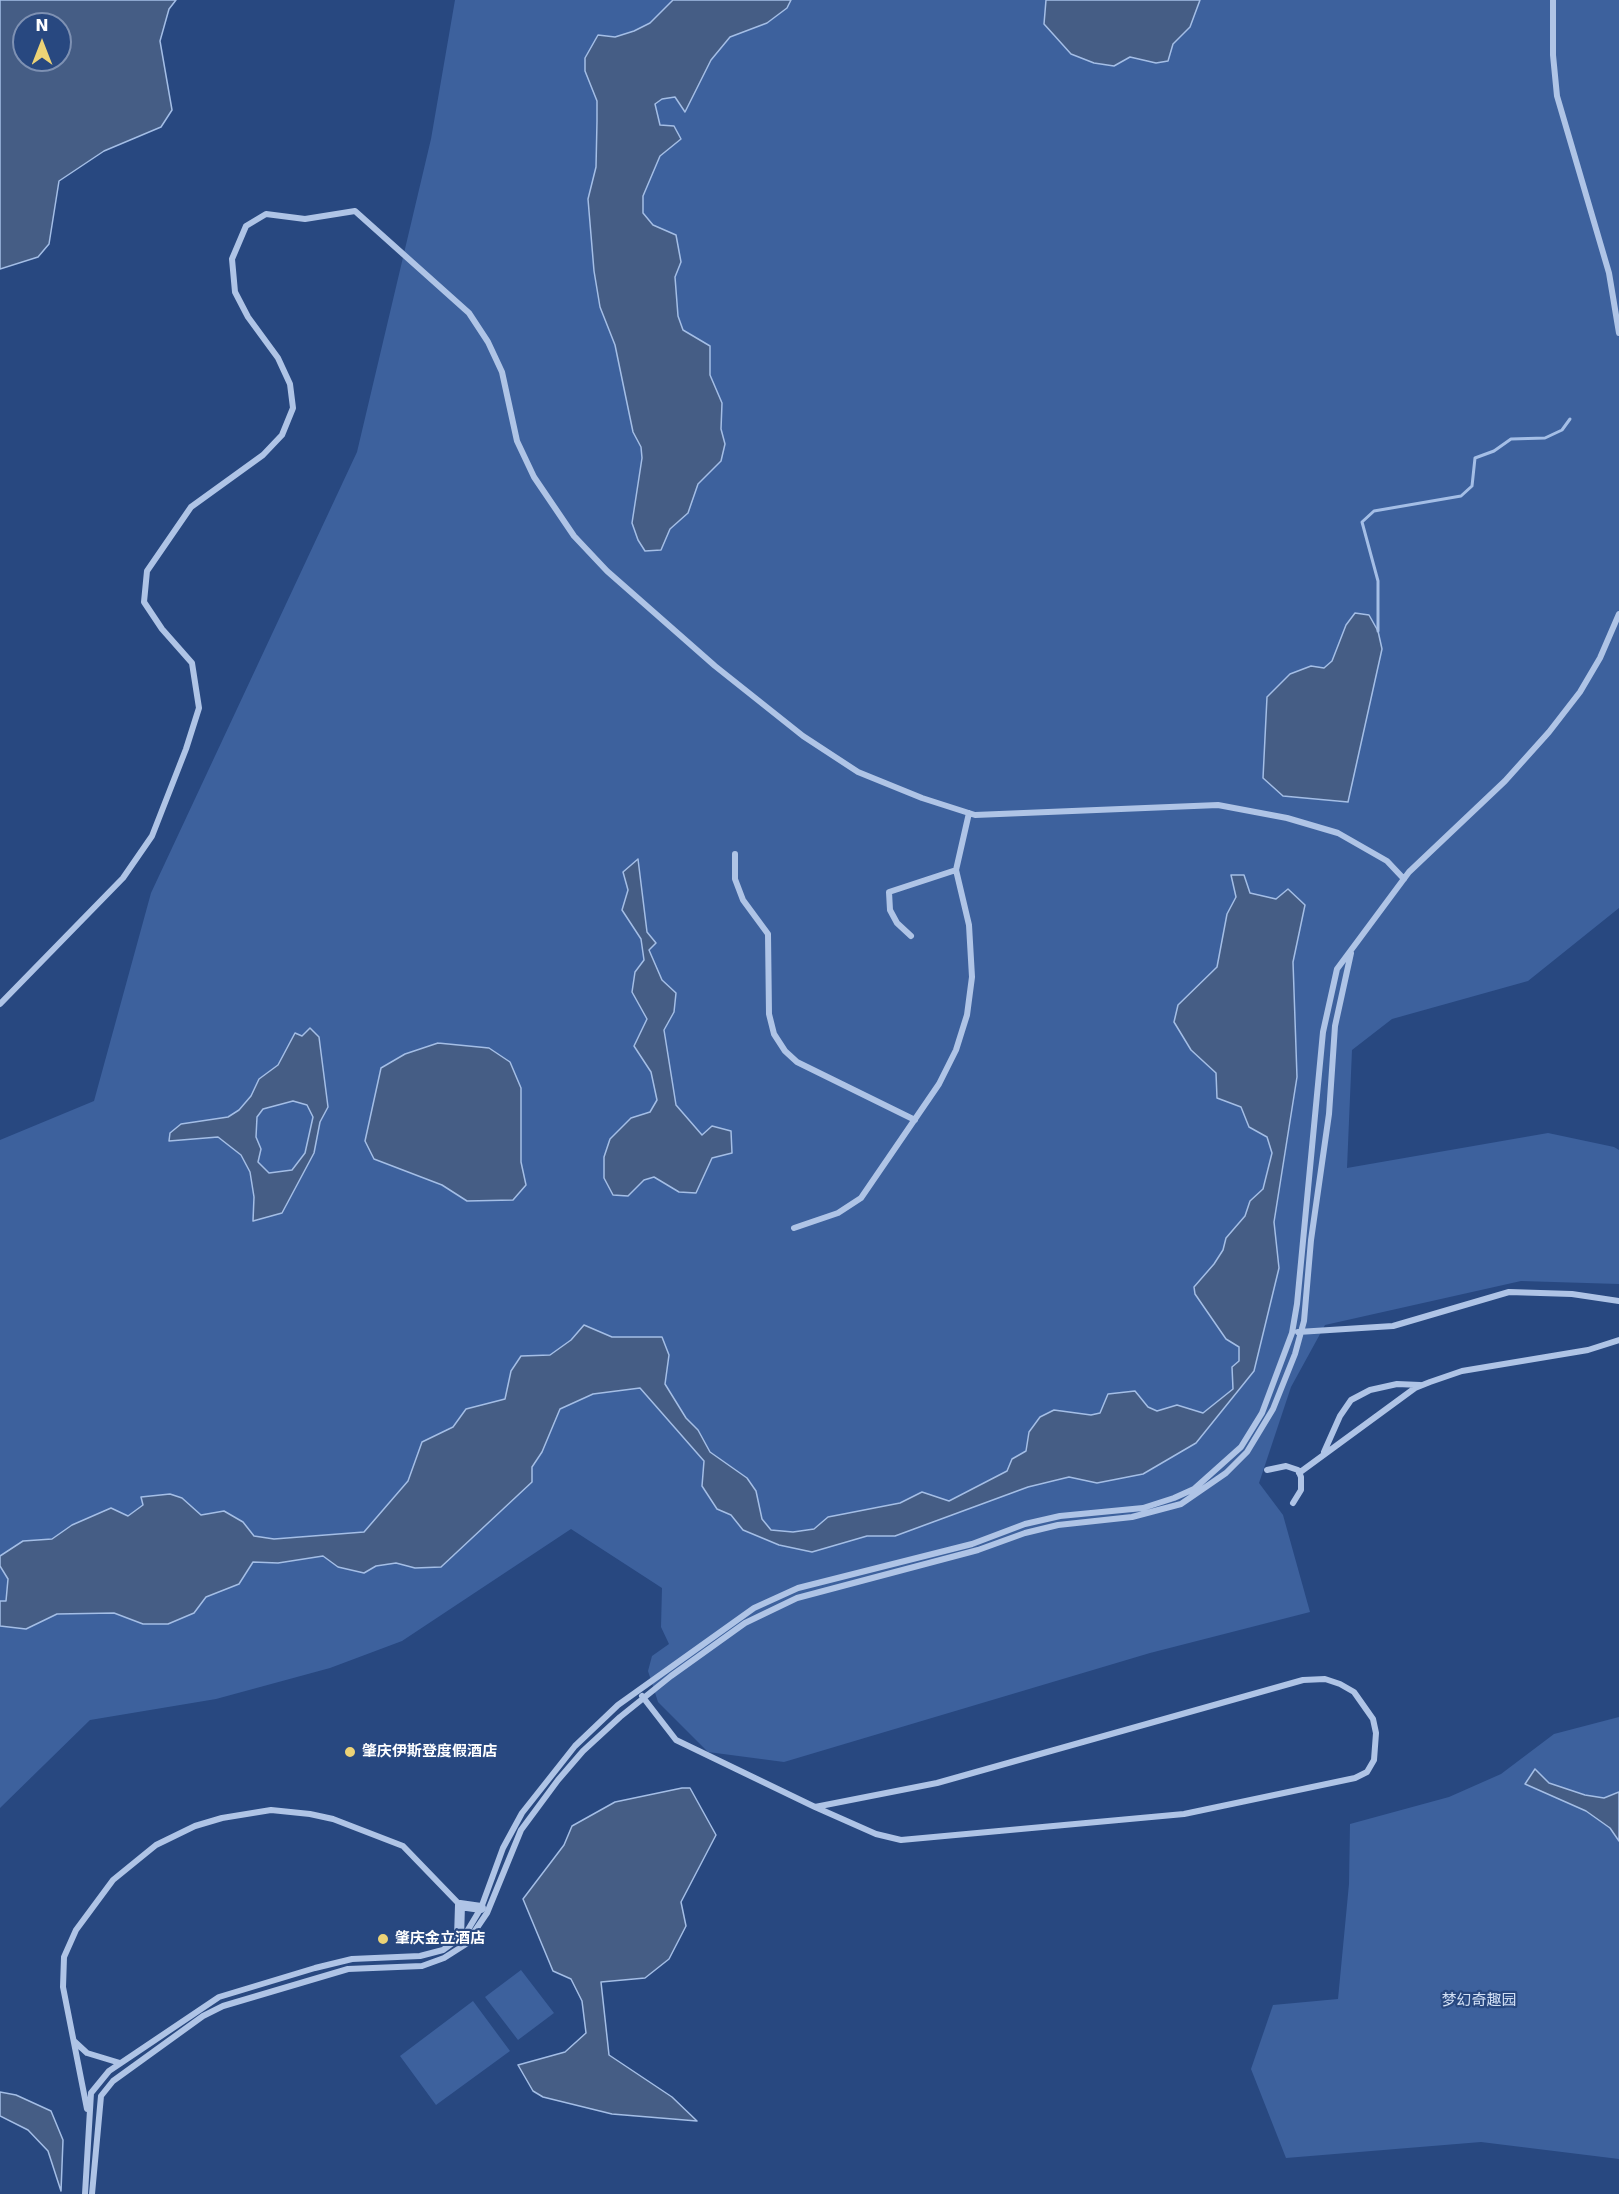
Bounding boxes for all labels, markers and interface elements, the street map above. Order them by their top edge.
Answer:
north arrow [12,12,72,72]
text: N [35,16,49,35]
place label: 肇庆伊斯登度假酒店 [362,1743,497,1761]
marker: 肇庆伊斯登度假酒店 [343,1745,357,1759]
place label: 肇庆金立酒店 [395,1930,485,1948]
marker: 肇庆金立酒店 [376,1932,390,1946]
park label: 梦幻奇趣园 [1442,1992,1516,2010]

